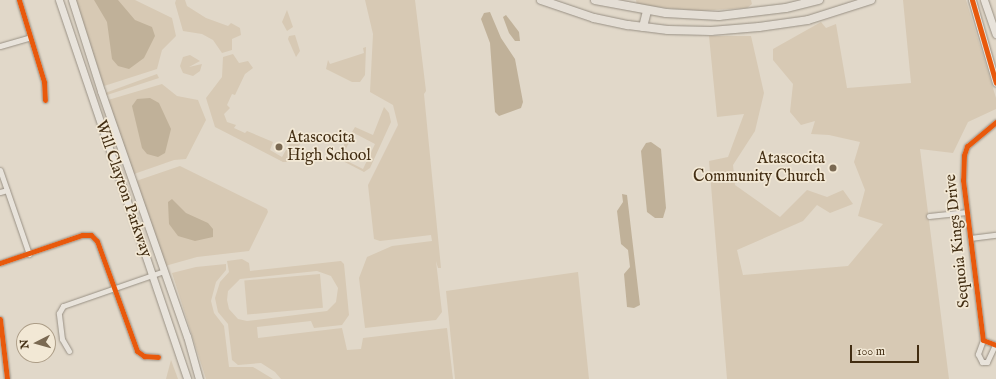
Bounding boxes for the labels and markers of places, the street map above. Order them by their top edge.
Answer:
place label: Atascocita High School [287,128,371,166]
marker: Atascocita High School [274,142,284,152]
place label: Atascocita Community Church [693,149,825,187]
marker: Atascocita Community Church [828,163,838,173]

